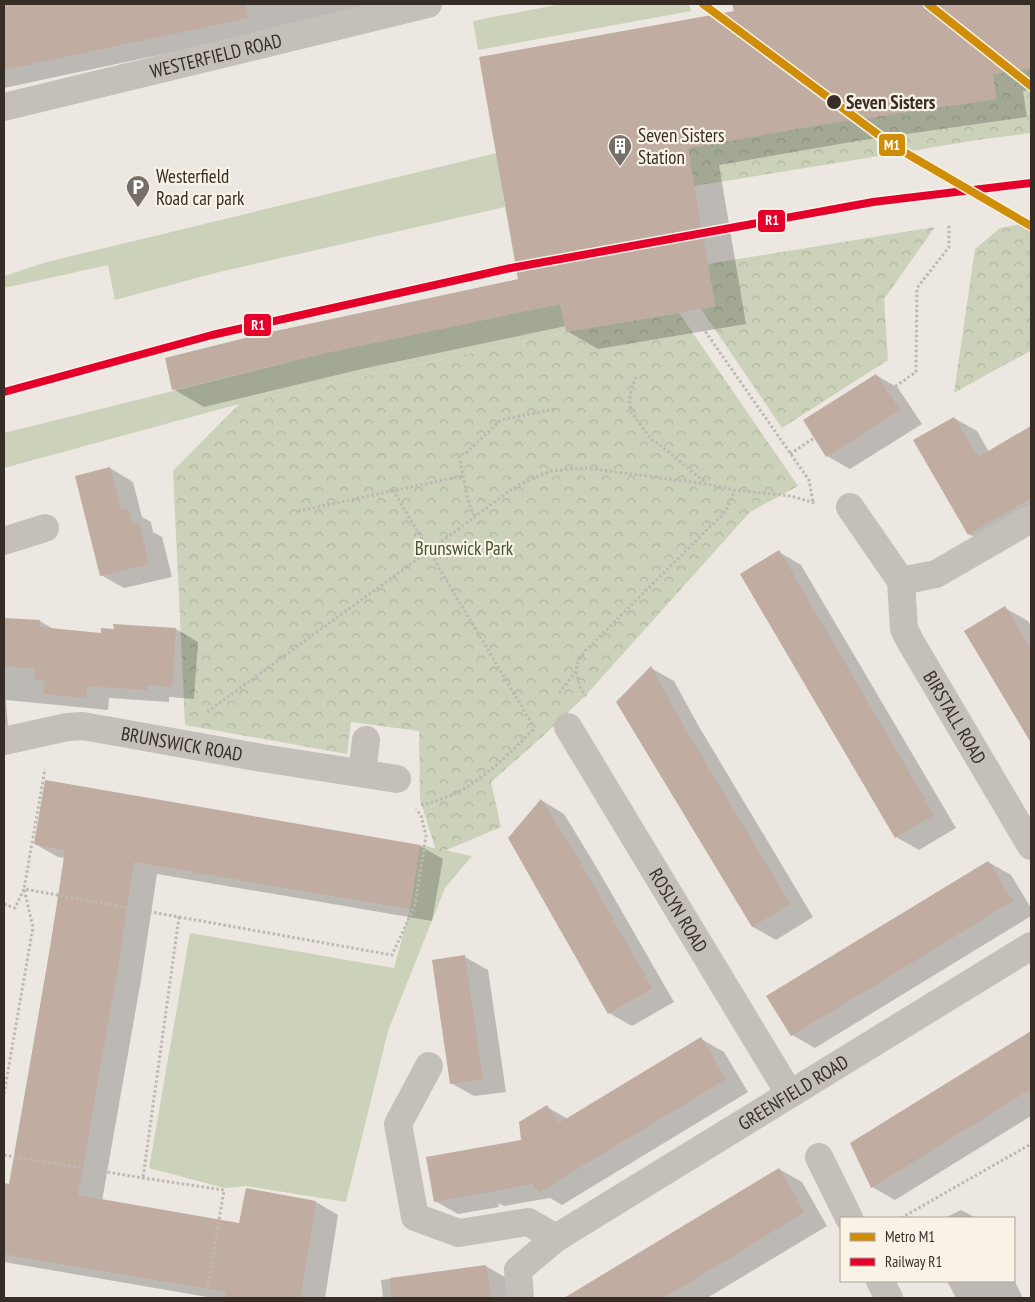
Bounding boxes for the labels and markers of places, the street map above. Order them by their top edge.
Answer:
place label: Seven Sisters [846,90,936,114]
marker: Seven Sisters [825,93,843,111]
place label: Seven Sisters Station [638,123,724,169]
building icon: Seven Sisters Station [607,133,633,167]
place label: Westerfield Road car park [156,164,245,210]
parking icon: Westerfield Road car park [125,174,151,208]

